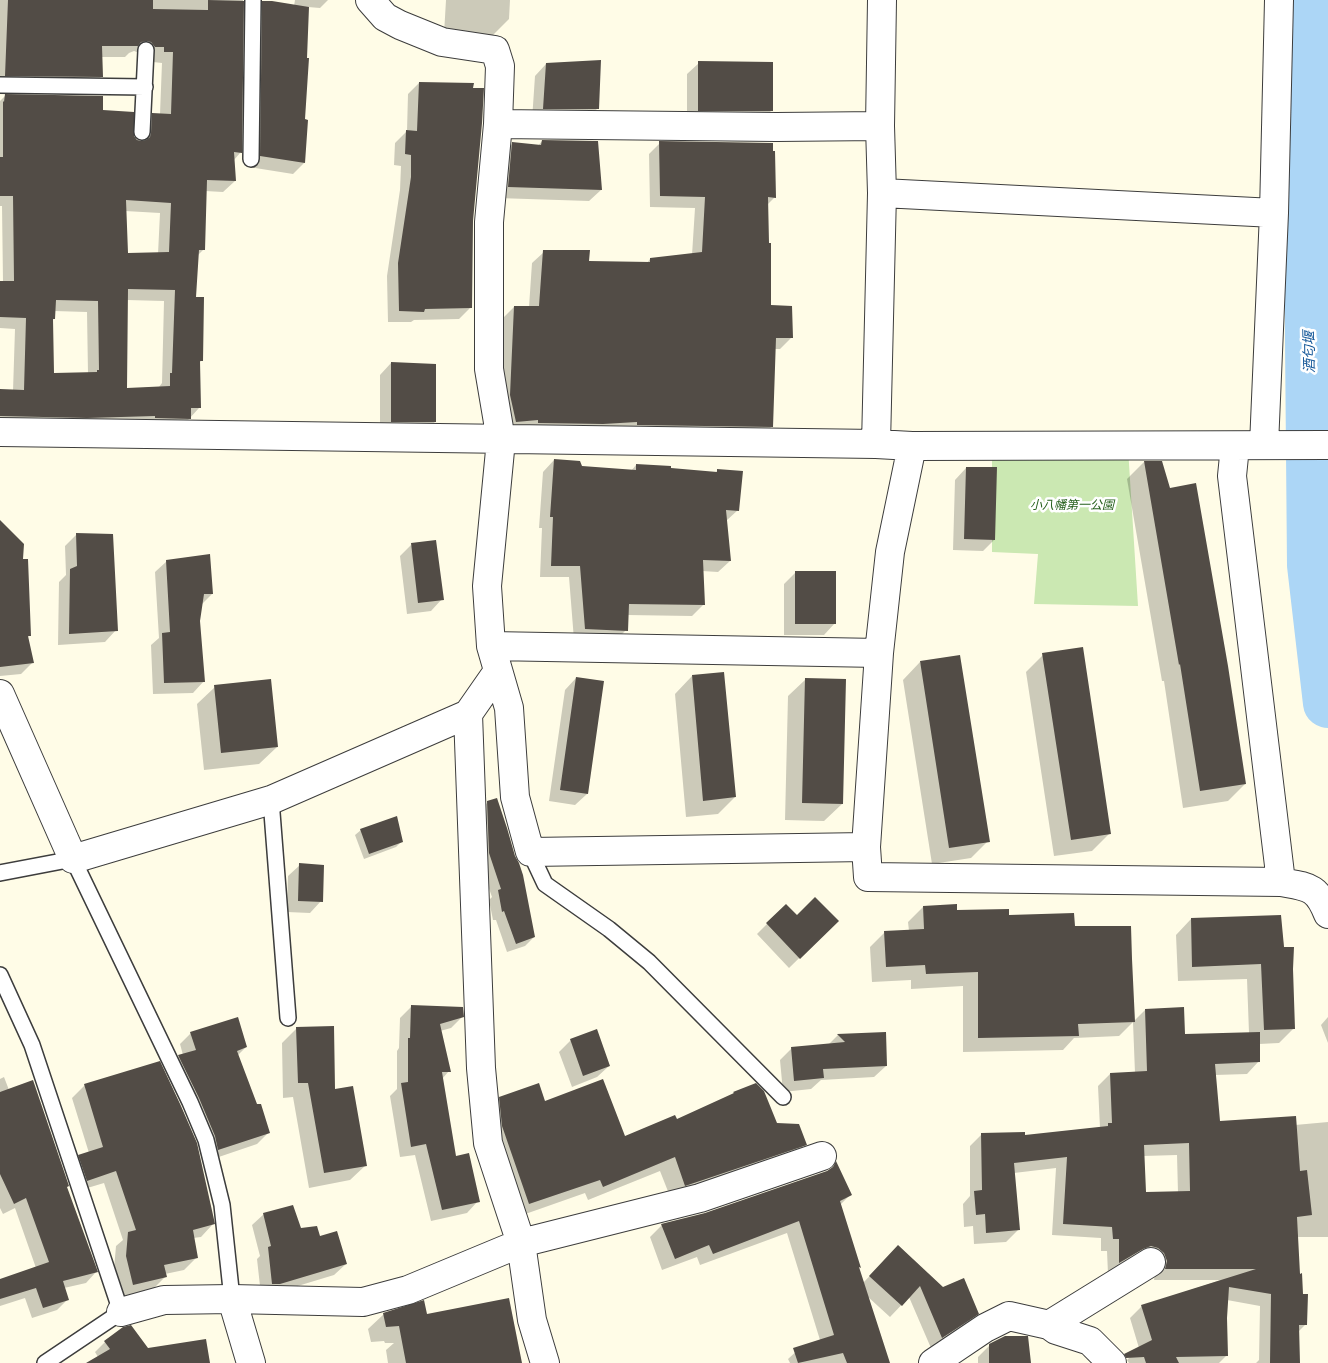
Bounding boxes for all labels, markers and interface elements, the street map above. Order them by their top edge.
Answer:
water label: 酒匂堰 [1301,331,1319,373]
park label: 小八幡第一公園 [1030,499,1114,513]

